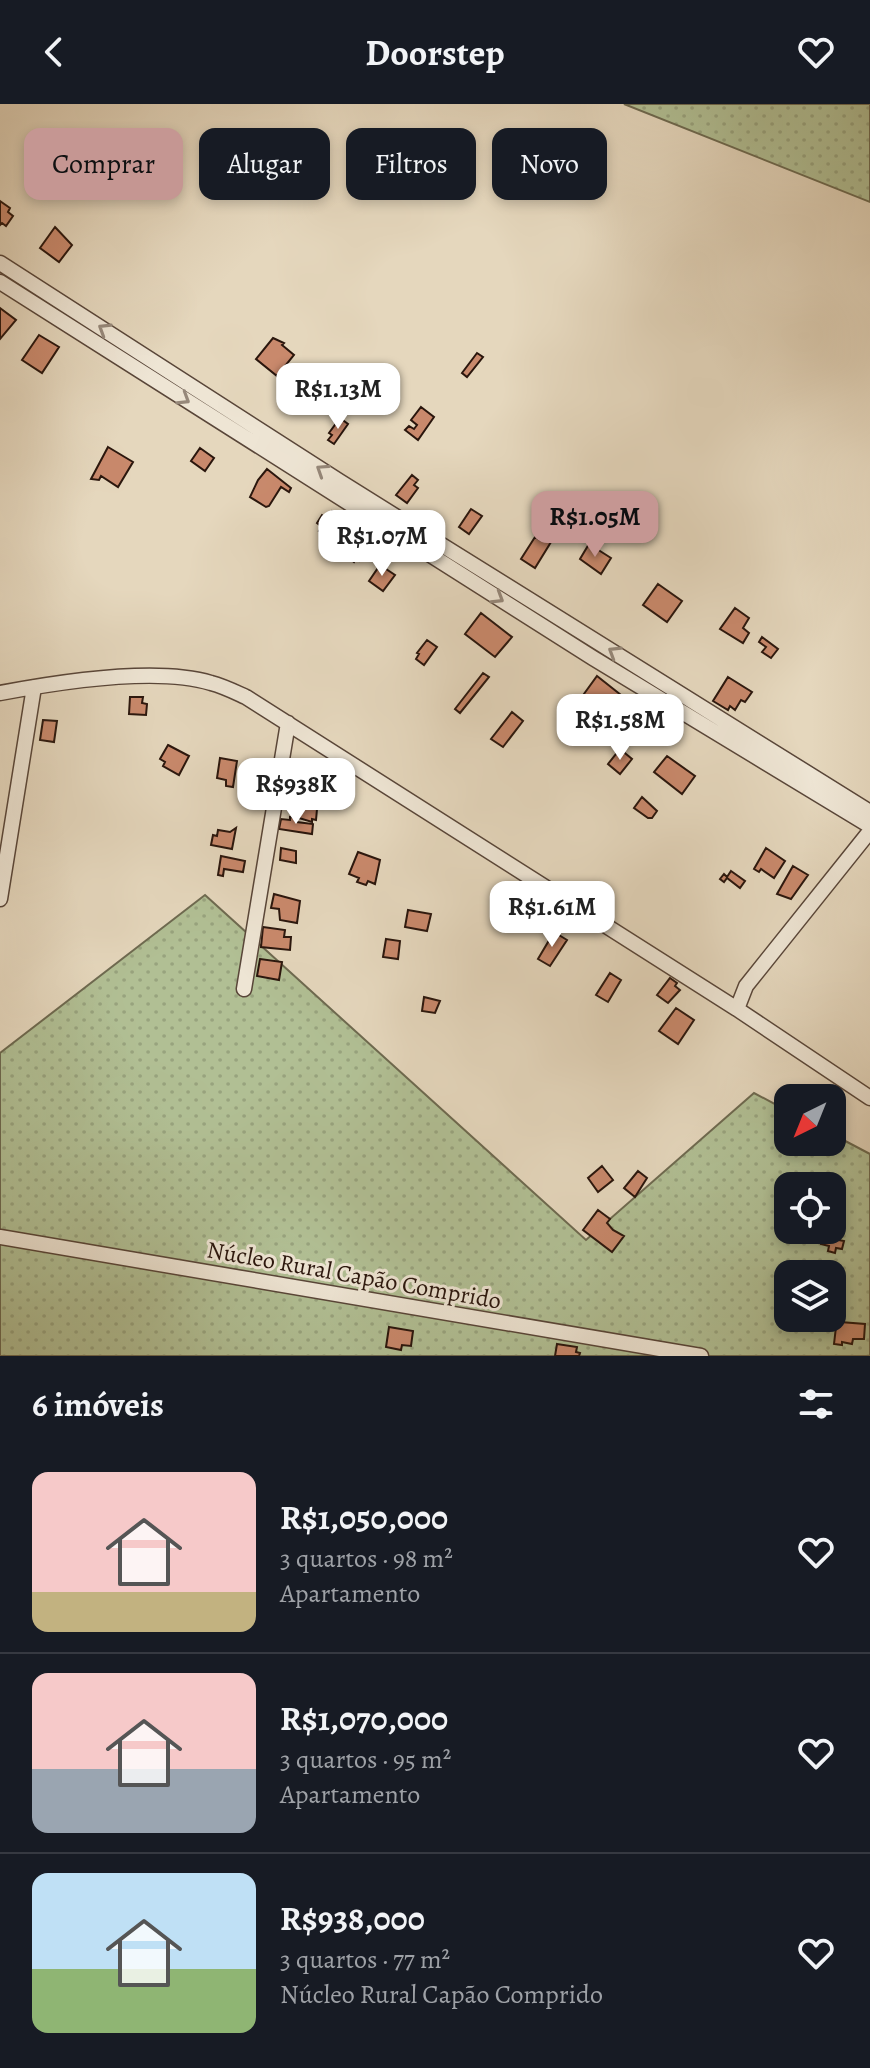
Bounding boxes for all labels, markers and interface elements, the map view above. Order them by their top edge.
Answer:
text: Doorstep [365,28,505,77]
icon: back [32,30,76,74]
icon: heart [794,30,838,74]
chip: Comprar [24,128,183,200]
chip: Alugar [199,128,330,200]
chip: Filtros [346,128,476,200]
chip: Novo [492,128,607,200]
one-way arrow [98,323,113,338]
pin: R$1.13M [264,363,412,431]
text: R$1.13M [294,371,382,406]
one-way arrow [175,389,190,404]
one-way arrow [316,465,331,480]
pin: R$1.05M [521,491,669,559]
text: R$1.05M [549,499,641,534]
pin: R$1.07M [308,510,456,578]
text: R$1.07M [336,518,428,553]
one-way arrow [489,589,504,604]
one-way arrow [609,646,623,661]
pin: R$1.58M [546,694,694,762]
text: R$1.58M [575,702,665,737]
pin: R$938K [231,758,361,826]
text: R$938K [255,766,337,801]
pin: R$1.61M [478,881,626,949]
text: R$1.61M [508,889,596,924]
north arrow [774,1084,846,1156]
map controls [774,1084,846,1332]
button: locate [774,1172,846,1244]
street label: Núcleo Rural Capão Comprido [204,1233,504,1317]
button: layers [774,1260,846,1332]
text: 6 imóveis [32,1381,164,1428]
icon: filters [794,1382,838,1426]
text: R$1,050,000 [280,1494,448,1541]
icon: home [96,1504,192,1600]
icon: heart [794,1530,838,1574]
text: 3 quartos · 98 m² [280,1541,453,1576]
text: Apartamento [280,1576,420,1611]
text: R$1,070,000 [280,1695,448,1742]
icon: home [96,1705,192,1801]
icon: heart [794,1731,838,1775]
text: 3 quartos · 95 m² [280,1742,451,1777]
text: Apartamento [280,1777,420,1812]
text: R$938,000 [280,1895,425,1942]
icon: home [96,1905,192,2001]
icon: heart [794,1931,838,1975]
text: 3 quartos · 77 m² [280,1942,450,1977]
text: Núcleo Rural Capão Comprido [280,1977,603,2012]

